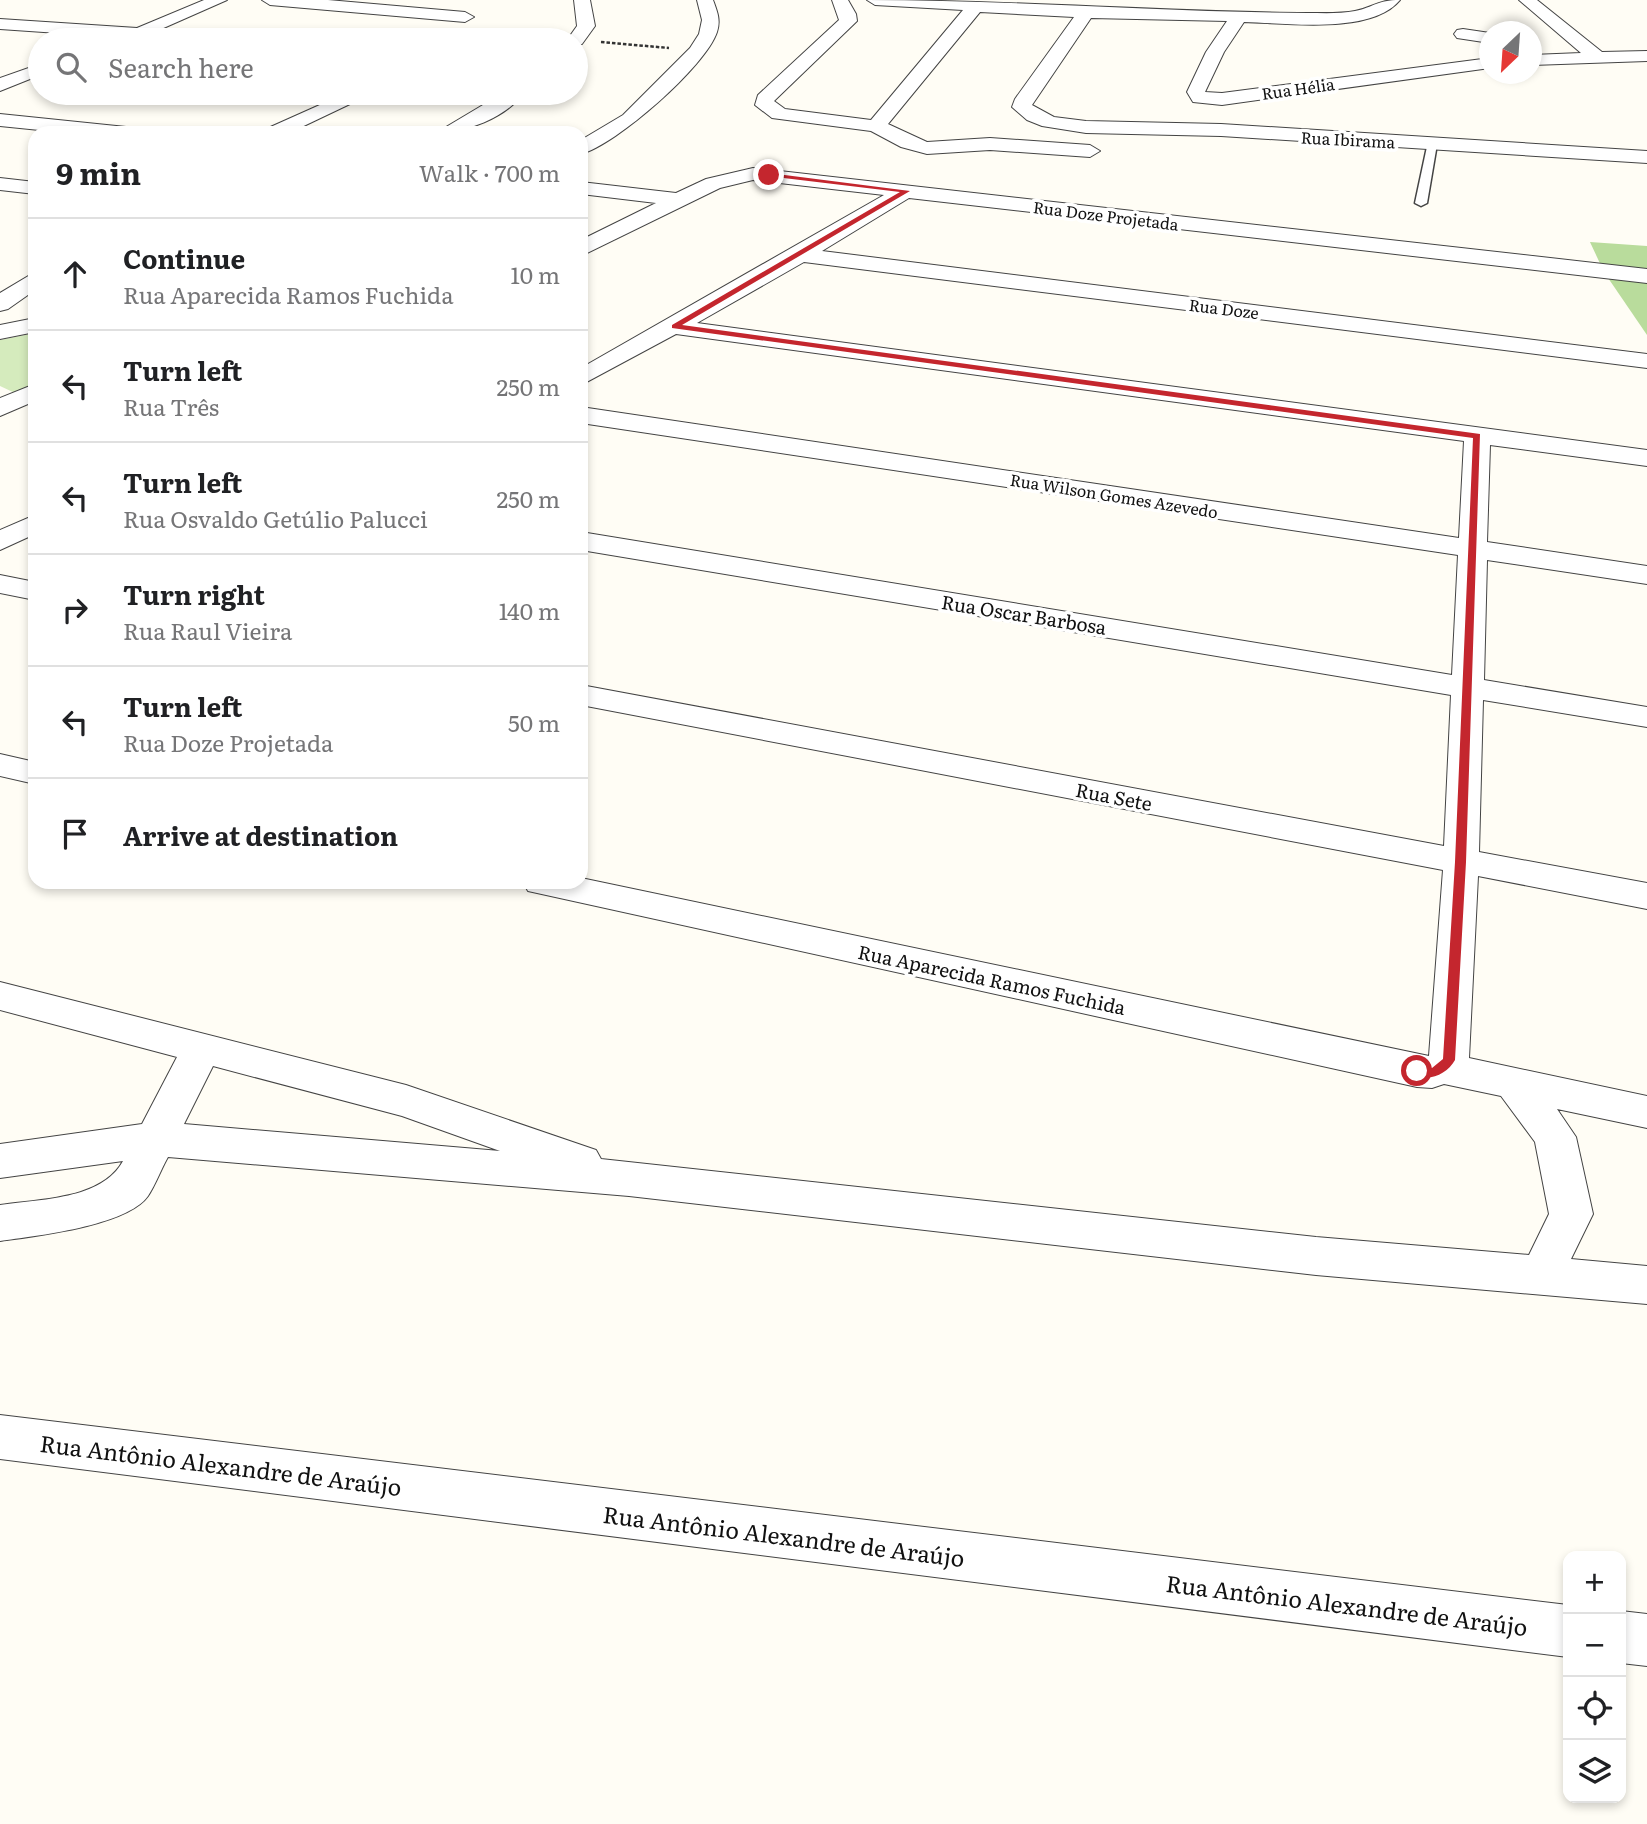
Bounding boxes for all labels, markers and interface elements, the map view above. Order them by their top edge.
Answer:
north arrow [1479,21,1542,84]
search box [28,28,588,105]
text: Search here [108,47,254,86]
icon: search [52,48,90,86]
street label: Rua Hélia [1260,71,1336,105]
street label: Rua Ibirama [1300,125,1396,153]
text: 9 min [56,150,141,194]
text: Walk · 700 m [419,155,560,189]
route end [753,159,784,190]
street label: Rua Doze Projetada [1032,194,1180,236]
text: Continue [123,238,245,277]
icon: ahead [56,255,94,293]
text: 10 m [510,257,560,291]
text: Rua Aparecida Ramos Fuchida [123,277,454,311]
street label: Rua Doze [1188,292,1260,324]
text: Turn left [123,350,242,389]
icon: left [56,367,94,405]
text: 250 m [496,369,560,403]
text: Rua Três [123,389,219,423]
text: Turn left [123,462,242,501]
street label: Rua Wilson Gomes Azevedo [1008,467,1220,523]
icon: left [56,479,94,517]
text: 250 m [496,481,560,515]
text: Rua Osvaldo Getúlio Palucci [123,501,428,535]
text: Turn right [123,574,265,613]
street label: Rua Oscar Barbosa [939,587,1109,641]
icon: right [56,591,94,629]
text: 140 m [499,593,560,627]
text: Rua Raul Vieira [123,613,292,647]
text: Turn left [123,686,242,725]
icon: left [56,703,94,741]
text: 50 m [508,705,560,739]
text: Rua Doze Projetada [123,725,333,759]
street label: Rua Sete [1073,775,1155,817]
icon: arrive [56,815,94,853]
text: Arrive at destination [123,815,398,854]
street label: Rua Aparecida Ramos Fuchida [856,937,1129,1021]
route start [1401,1055,1432,1086]
street label: Rua Antônio Alexandre de Araújo [38,1425,404,1503]
street label: Rua Antônio Alexandre de Araújo [601,1496,967,1574]
map controls [1563,1551,1626,1803]
button: + [1563,1551,1626,1614]
street label: Rua Antônio Alexandre de Araújo [1164,1565,1530,1643]
button: − [1563,1614,1626,1677]
button: locate [1563,1677,1626,1740]
button: layers [1563,1740,1626,1803]

